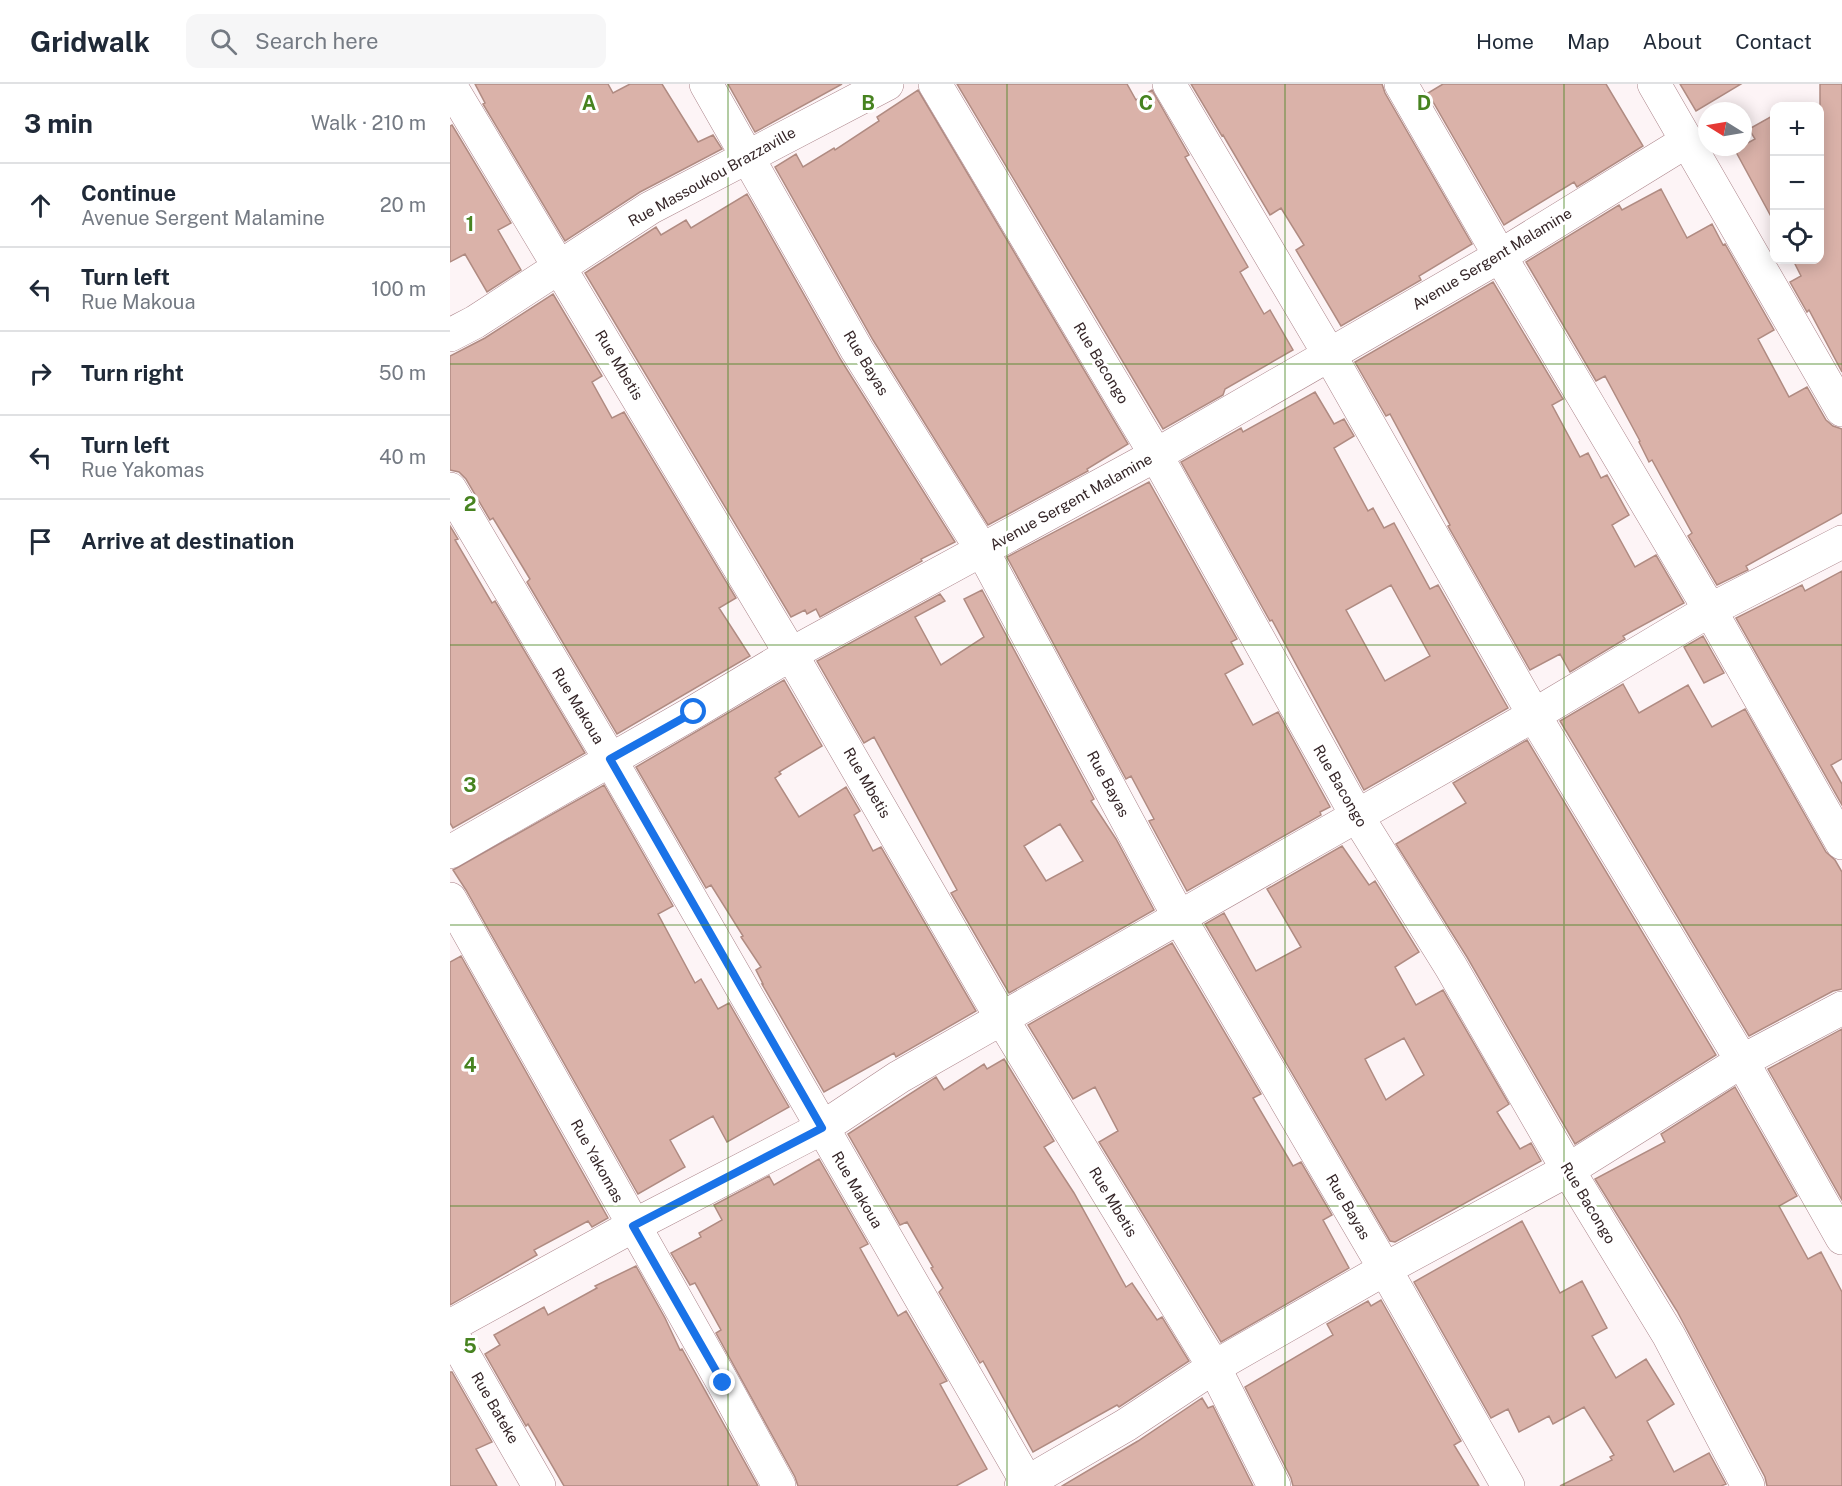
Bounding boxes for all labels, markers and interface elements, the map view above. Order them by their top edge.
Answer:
search box [186,14,606,68]
text: Gridwalk [30,25,150,58]
icon: search [207,25,240,58]
text: Search here [255,28,379,54]
text: Home [1476,29,1534,54]
text: Map [1567,29,1610,54]
text: About [1643,29,1702,54]
text: Contact [1735,29,1812,54]
text: A [582,91,596,115]
text: B [861,91,875,115]
text: C [1139,91,1153,115]
text: D [1417,91,1431,115]
north arrow [1698,102,1752,156]
map controls [1770,102,1824,264]
button: + [1770,102,1824,156]
text: 3 min [24,108,93,139]
text: Walk · 210 m [311,111,426,135]
street label: Rue Massoukou Brazzaville [625,123,798,230]
button: − [1770,156,1824,210]
text: Continue [81,180,176,206]
icon: ahead [24,189,57,222]
text: 20 m [380,193,426,217]
street label: Avenue Sergent Malamine [1409,204,1574,313]
text: Avenue Sergent Malamine [81,206,325,230]
button: locate [1770,210,1824,264]
text: 1 [466,212,474,236]
text: Turn left [81,264,170,290]
icon: left [24,273,57,306]
text: 100 m [371,277,426,301]
text: Rue Makoua [81,290,195,314]
street label: Rue Bacongo [1070,319,1132,407]
street label: Rue Mbetis [592,327,647,403]
street label: Rue Bayas [840,327,892,398]
icon: right [24,357,57,390]
text: Turn right [81,360,184,386]
text: 50 m [379,361,426,385]
text: Turn left [81,432,170,458]
icon: left [24,441,57,474]
text: 40 m [379,445,426,469]
street label: Avenue Sergent Malamine [987,450,1155,553]
text: Rue Yakomas [81,458,204,482]
text: 2 [464,492,476,516]
icon: arrive [24,525,57,558]
text: Arrive at destination [81,528,294,554]
street label: Rue Makoua [549,665,608,747]
route start [680,698,706,724]
street label: Rue Bacongo [1310,742,1371,830]
street label: Rue Mbetis [840,745,894,821]
street label: Rue Bayas [1084,748,1133,820]
text: 3 [463,773,477,797]
text: 4 [463,1053,477,1077]
street label: Rue Yakomas [568,1116,627,1205]
street label: Rue Makoua [829,1148,886,1231]
street label: Rue Bacongo [1557,1159,1619,1247]
street label: Rue Mbetis [1086,1164,1141,1240]
street label: Rue Bayas [1323,1171,1374,1242]
text: 5 [463,1334,477,1358]
street label: Rue Bateke [468,1369,523,1446]
route end [709,1369,735,1395]

